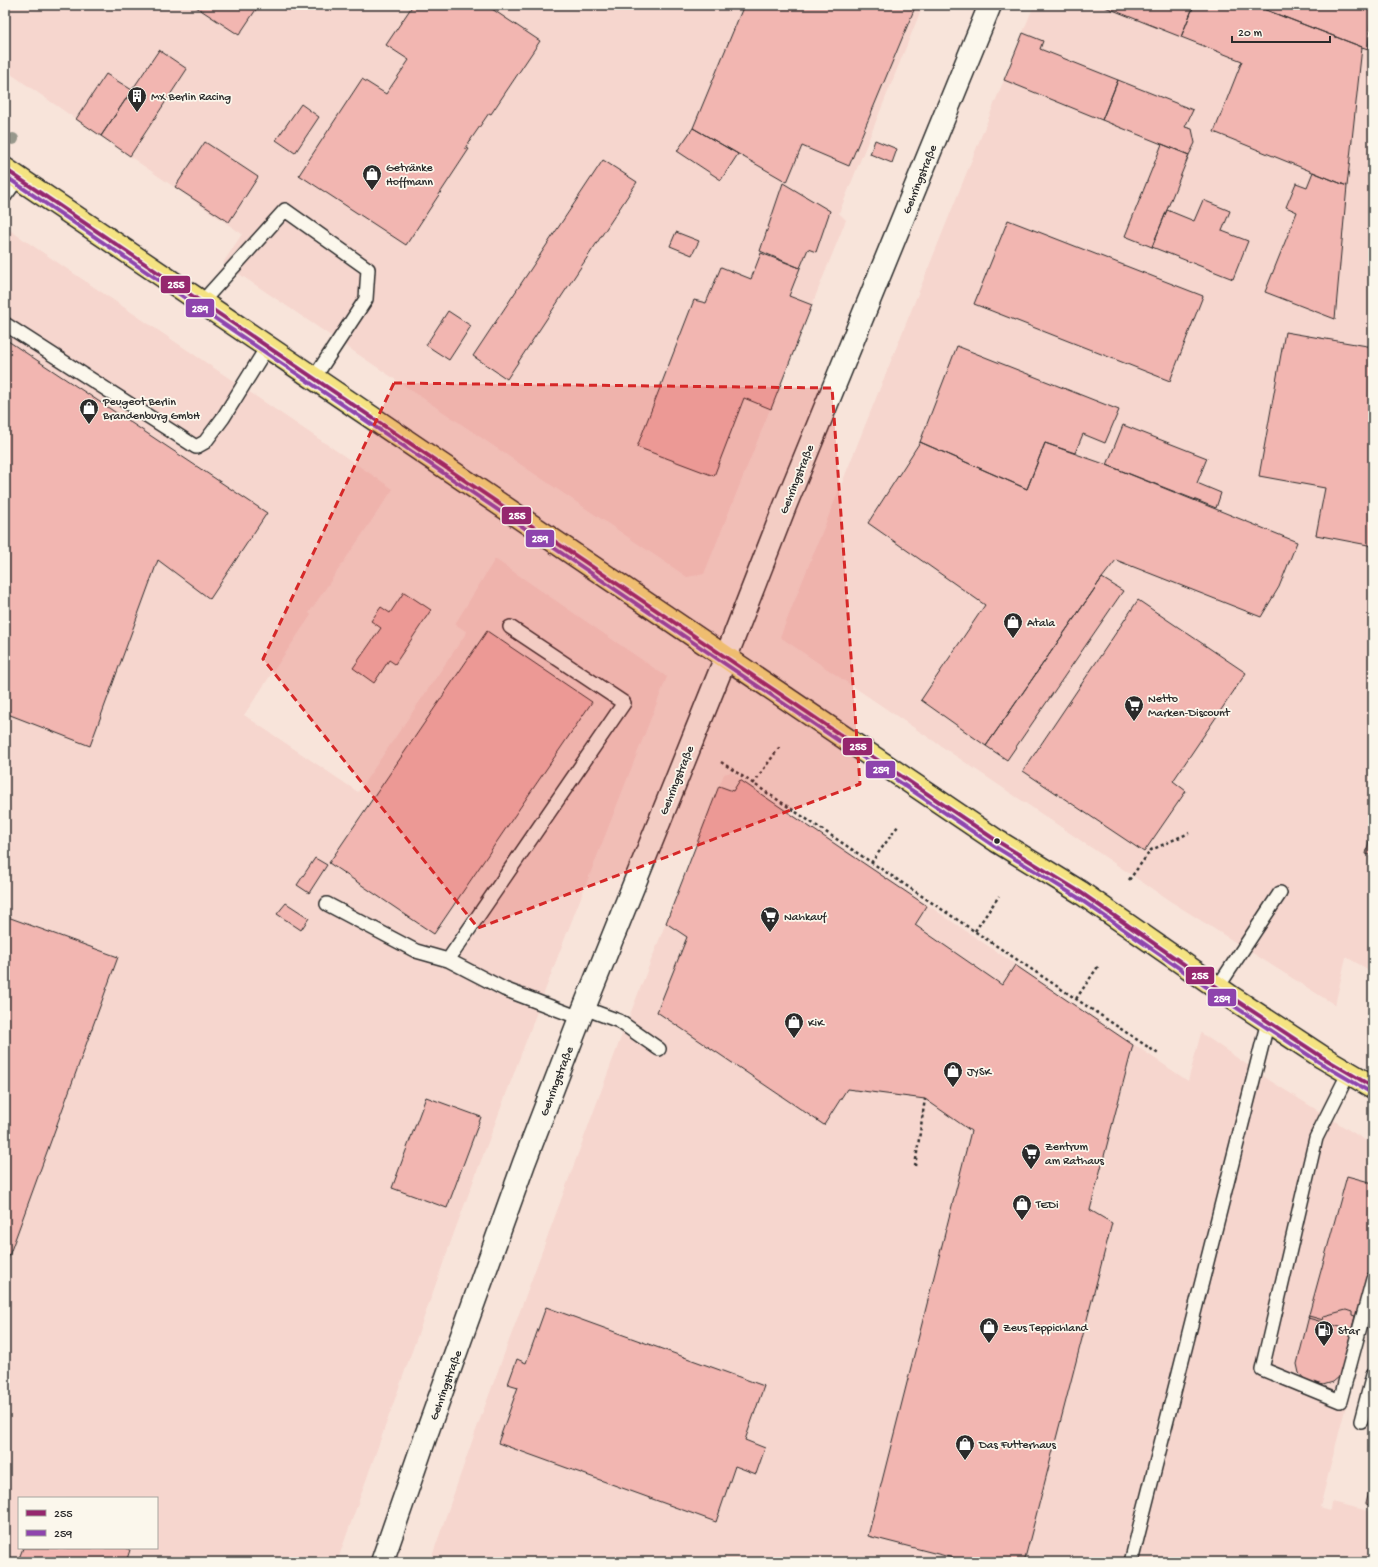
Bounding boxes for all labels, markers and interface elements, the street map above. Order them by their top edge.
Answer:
scale bar [1232,18,1330,44]
text: 20 m [1238,27,1263,41]
building icon: MX Berlin Racing [126,85,148,113]
place label: MX Berlin Racing [151,91,231,105]
street label: Gehringstraße [901,142,941,216]
place label: Getränke Hoffmann [386,162,434,190]
shop icon: Getränke Hoffmann [361,163,383,191]
line badge: 255 [160,275,191,294]
text: 255 [168,280,185,292]
line badge: 259 [185,298,215,318]
text: 259 [192,304,209,316]
place label: Peugeot Berlin Brandenburg GmbH [102,396,200,424]
shop icon: Peugeot Berlin Brandenburg GmbH [78,397,100,425]
street label: Gehringstraße [778,442,818,516]
line badge: 255 [501,506,532,525]
text: 255 [509,511,526,523]
line badge: 259 [525,529,555,548]
text: 259 [532,534,549,546]
shop icon: Atala [1002,611,1024,639]
place label: Atala [1027,617,1055,631]
place label: Netto Marken-Discount [1148,693,1231,721]
supermarket icon: Netto Marken-Discount [1123,694,1145,722]
line badge: 255 [842,737,873,756]
text: 255 [850,742,867,754]
street label: Gehringstraße [658,743,698,817]
line badge: 259 [865,760,896,779]
text: 259 [873,765,890,777]
unlabelled marker [992,836,1002,846]
supermarket icon: Nahkauf [759,905,781,933]
place label: Nahkauf [784,911,828,925]
line badge: 255 [1185,966,1215,985]
text: 255 [1192,971,1209,983]
line badge: 259 [1207,988,1237,1007]
text: 259 [1214,994,1231,1006]
shop icon: KiK [783,1011,805,1039]
place label: KiK [808,1017,825,1031]
street label: Gehringstraße [538,1044,578,1118]
shop icon: JYSK [942,1060,964,1088]
place label: JYSK [967,1066,992,1080]
place label: Zentrum am Rathaus [1045,1141,1105,1169]
supermarket icon: Zentrum am Rathaus [1020,1142,1042,1170]
shop icon: TEDi [1011,1193,1033,1221]
place label: TEDi [1035,1199,1059,1213]
shop icon: Zeus Teppichland [978,1316,1000,1344]
fuel station icon: Star [1313,1319,1335,1347]
place label: Zeus Teppichland [1003,1322,1089,1336]
place label: Star [1338,1325,1361,1339]
street label: Gehringstraße [428,1348,466,1423]
shop icon: Das Futterhaus [954,1433,976,1461]
place label: Das Futterhaus [978,1439,1056,1453]
legend [18,1497,158,1549]
text: 255 [54,1508,73,1522]
text: 259 [54,1528,72,1542]

